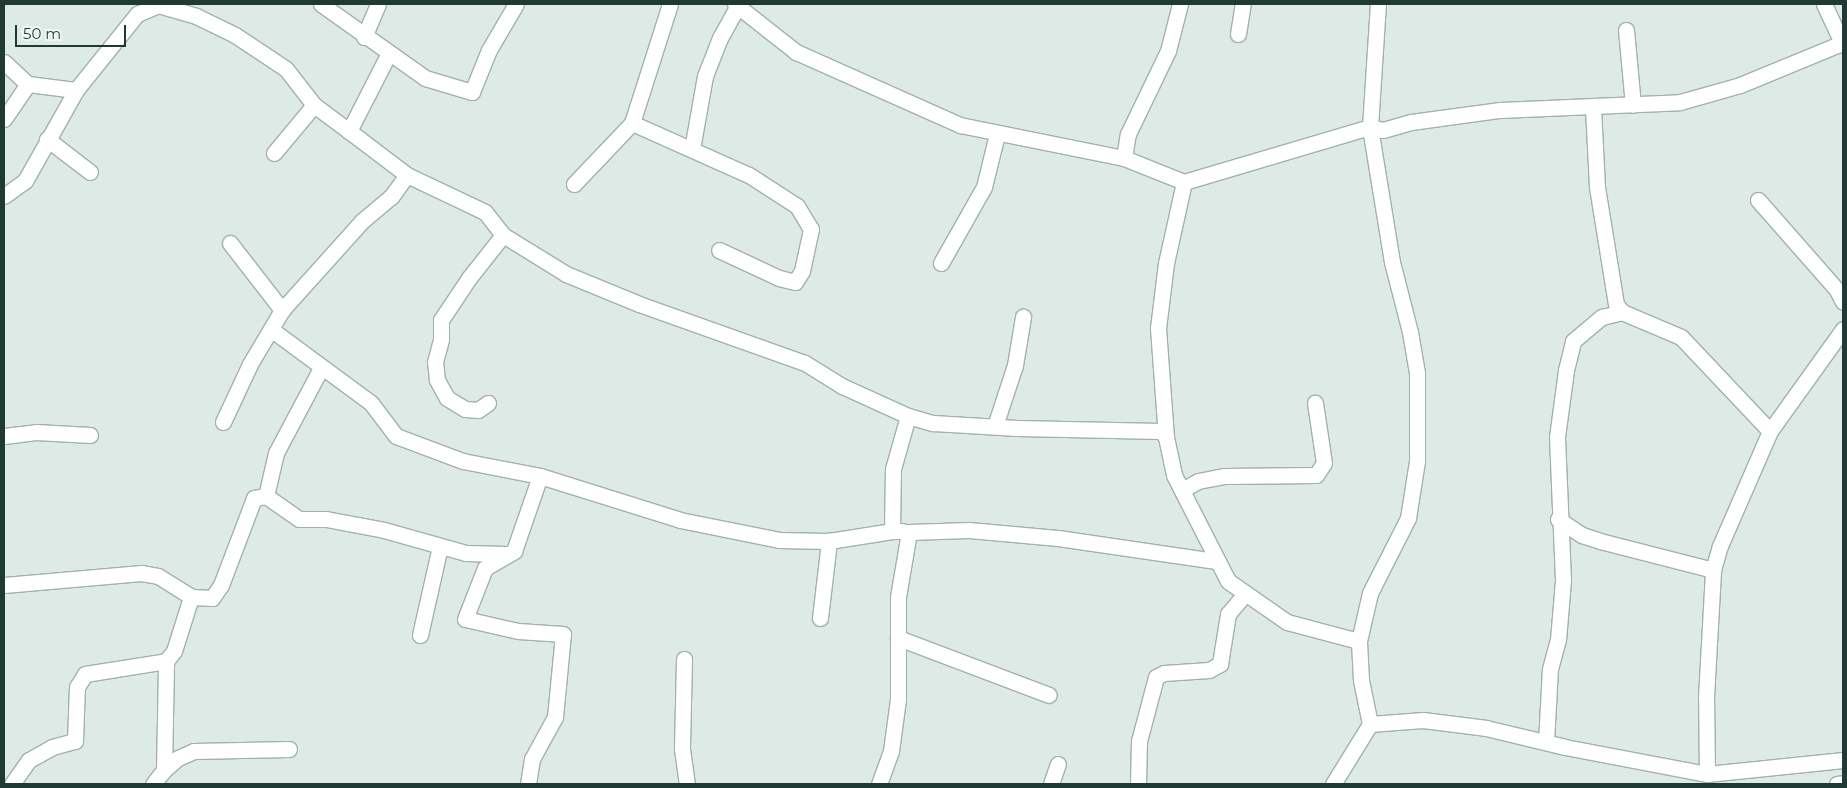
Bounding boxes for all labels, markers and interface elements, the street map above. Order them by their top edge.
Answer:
scale bar [18,15,129,47]
text: 50 m [23,24,61,43]

